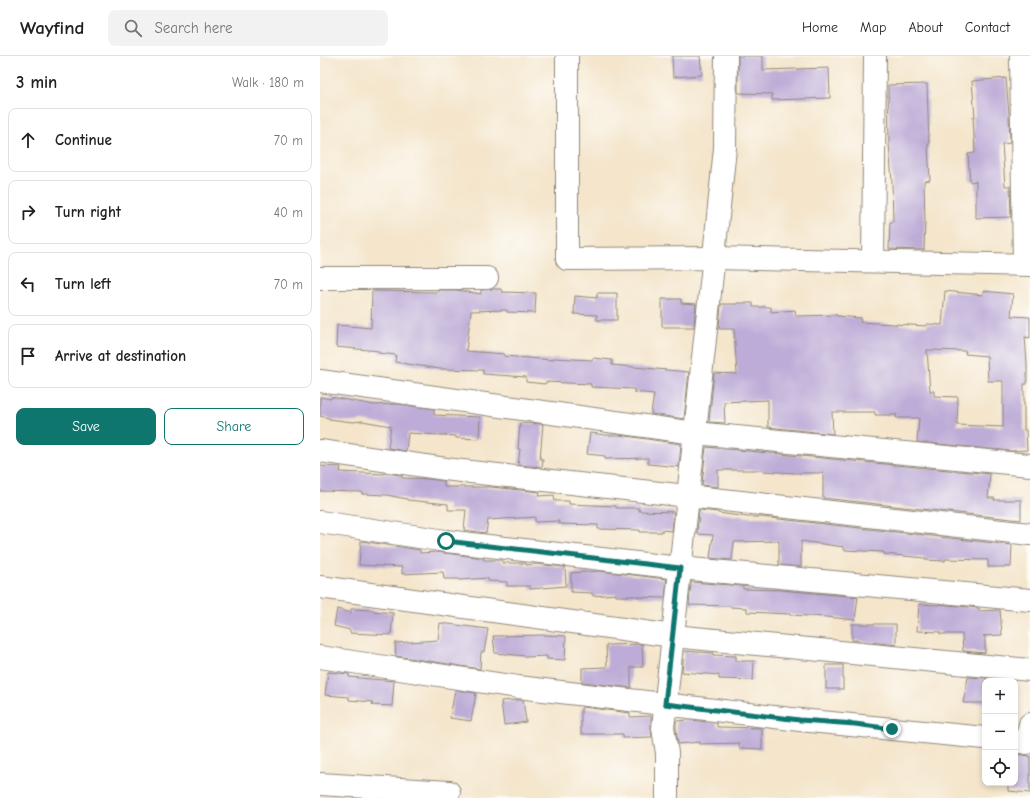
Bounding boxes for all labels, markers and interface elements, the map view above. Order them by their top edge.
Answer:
search box [108,10,388,46]
text: Wayfind [20,17,84,39]
icon: search [122,17,144,39]
text: Search here [154,19,233,37]
text: Home [802,19,838,36]
text: Map [860,19,886,36]
text: About [908,19,943,36]
text: Contact [965,19,1010,36]
text: 3 min [16,73,57,92]
text: Walk · 180 m [232,75,304,90]
icon: ahead [17,129,39,151]
text: Continue [55,131,112,149]
text: 70 m [274,133,303,148]
icon: right [17,201,39,223]
text: Turn right [55,203,121,221]
text: 40 m [274,205,303,220]
icon: left [17,273,39,295]
text: Turn left [55,275,111,293]
text: 70 m [274,277,303,292]
icon: arrive [17,345,39,367]
text: Arrive at destination [55,347,186,365]
button: Save [16,408,156,445]
button: Share [164,408,304,445]
route start [437,532,455,550]
map controls [982,678,1018,786]
button: + [982,678,1018,714]
button: − [982,714,1018,750]
route end [883,720,901,738]
button: locate [982,750,1018,786]

